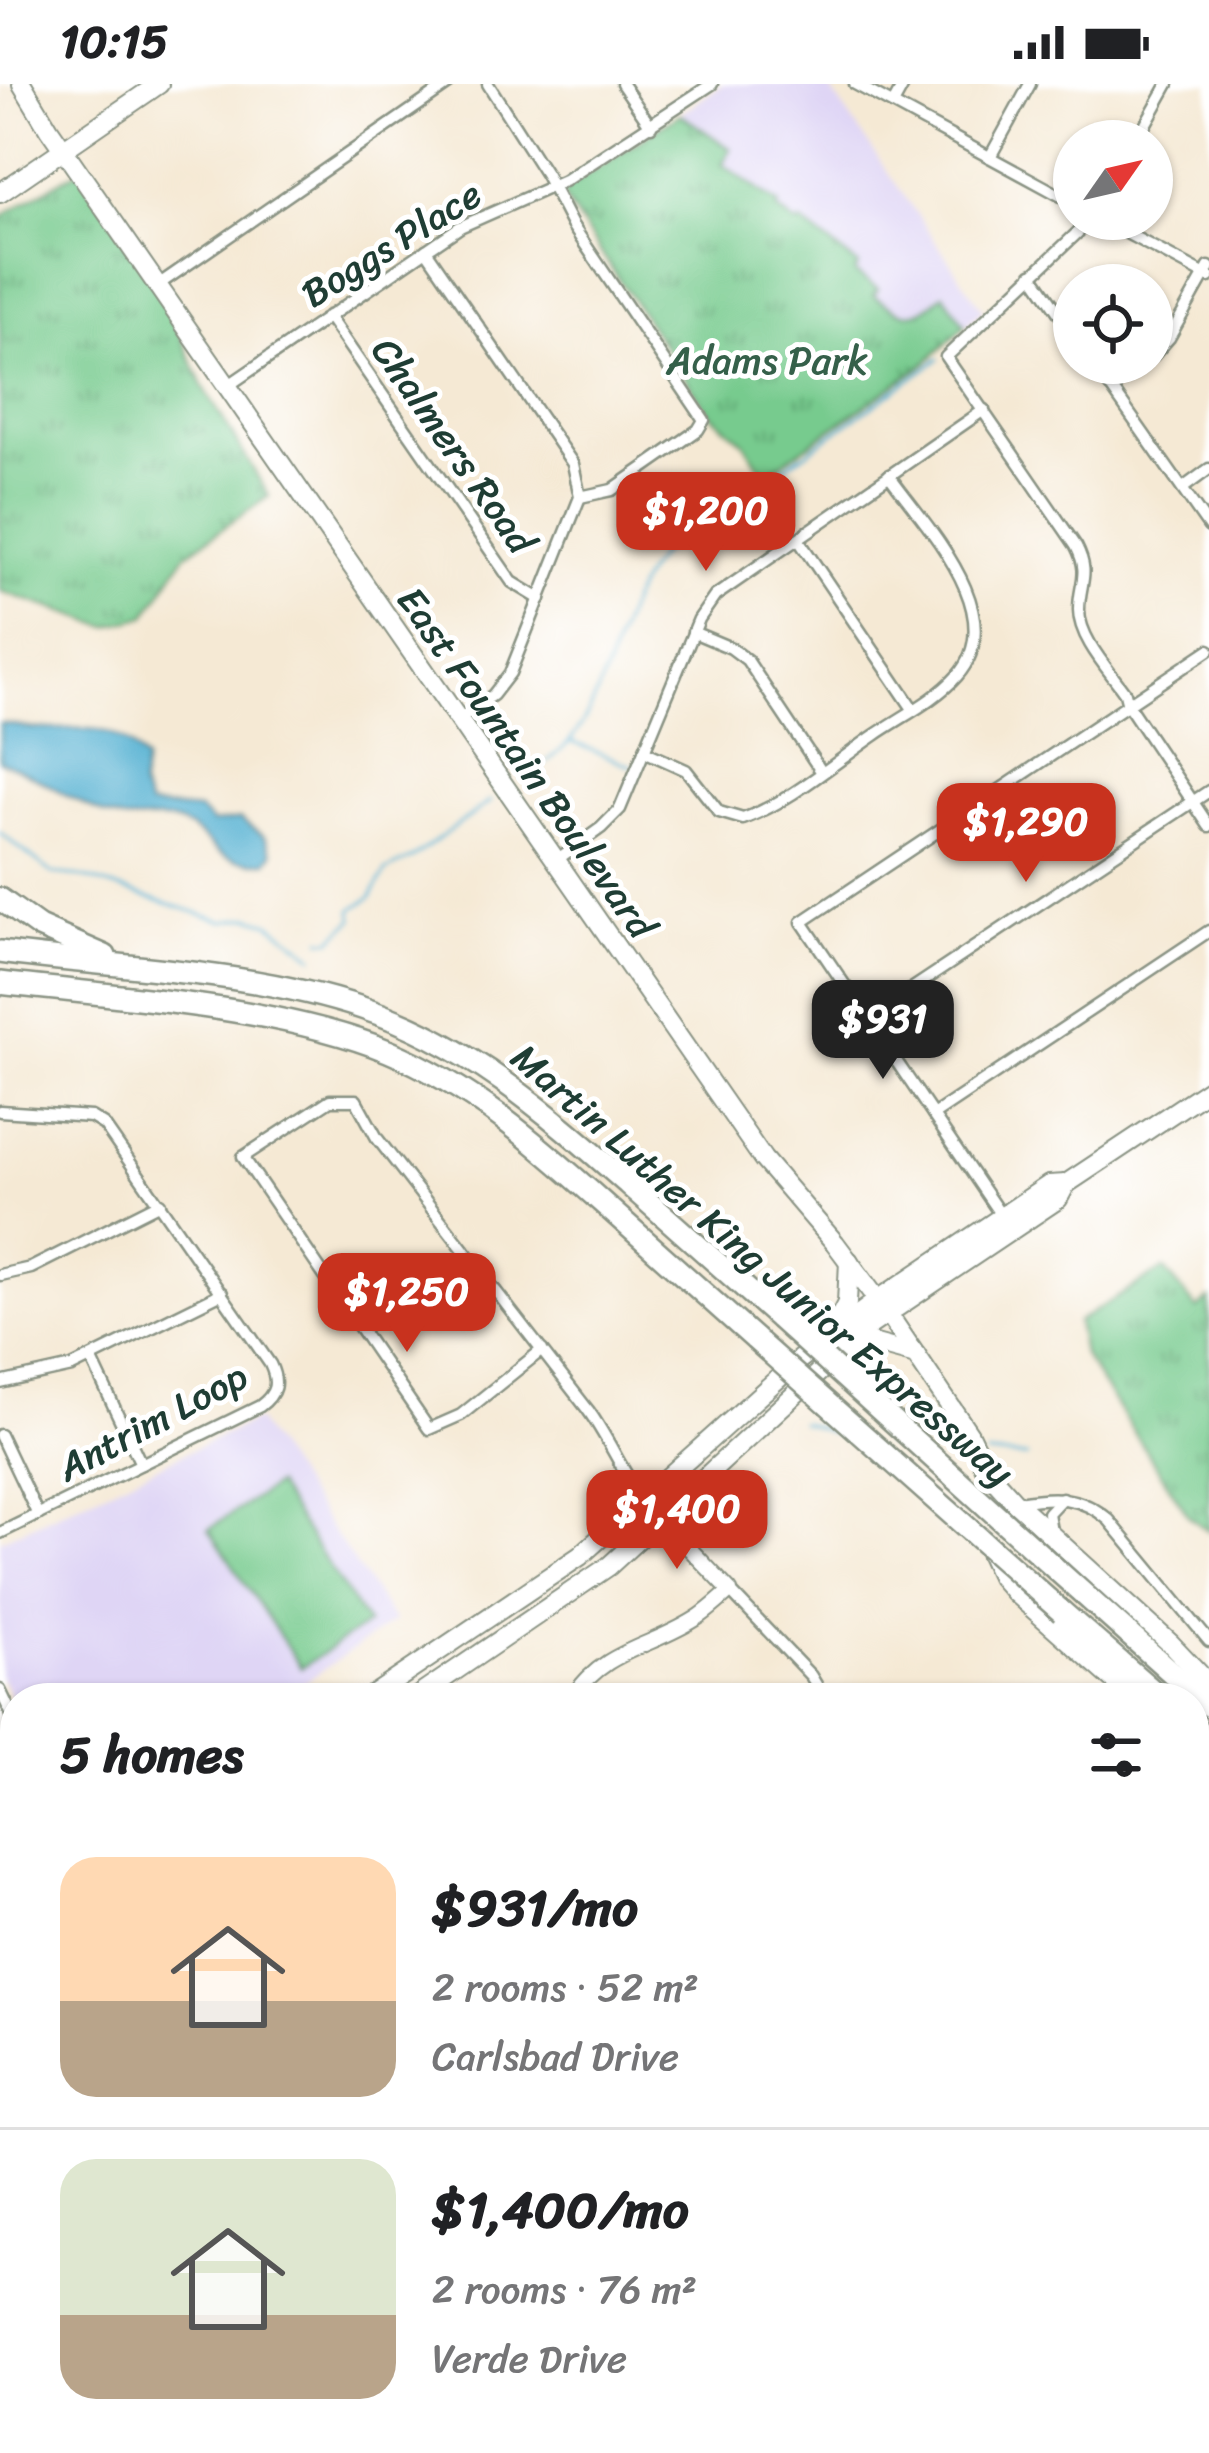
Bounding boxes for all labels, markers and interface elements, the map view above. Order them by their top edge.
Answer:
text: 10:15 [60,2,168,82]
north arrow [1053,120,1173,240]
map controls [1053,120,1173,384]
street label: Boggs Place [287,160,496,326]
button: locate [1053,264,1173,384]
street label: Chalmers Road [353,322,556,571]
park label: Adams Park [665,326,868,395]
pin: $1,200 [608,472,804,574]
text: $1,200 [643,476,769,545]
street label: East Fountain Boulevard [378,571,676,955]
pin: $1,290 [928,783,1124,885]
text: $1,290 [964,787,1088,856]
pin: $931 [812,980,954,1082]
text: $931 [839,984,927,1053]
street label: Martin Luther King Junior Expressway [495,1025,1031,1504]
pin: $1,250 [309,1253,505,1355]
text: $1,250 [345,1257,469,1326]
street label: Antrim Loop [43,1342,260,1501]
pin: $1,400 [579,1470,775,1572]
text: $1,400 [613,1474,741,1543]
text: 5 homes [60,1710,243,1800]
icon: filters [1083,1722,1149,1788]
text: $931/mo [432,1863,638,1953]
icon: home [156,1905,300,2049]
text: 2 rooms · 52 m² [432,1953,699,2022]
text: Carlsbad Drive [432,2022,679,2091]
text: $1,400/mo [432,2165,689,2255]
icon: home [156,2207,300,2351]
text: 2 rooms · 76 m² [432,2255,697,2324]
text: Verde Drive [432,2324,627,2393]

